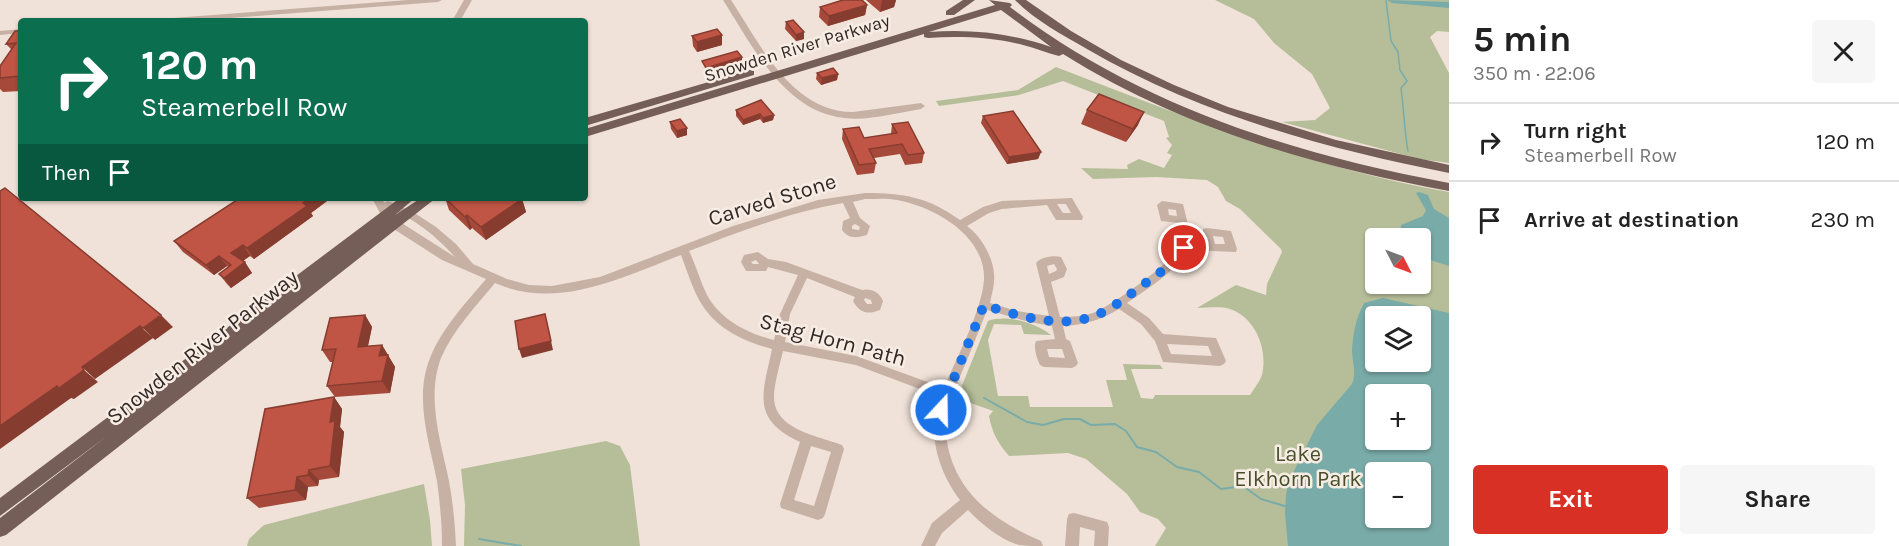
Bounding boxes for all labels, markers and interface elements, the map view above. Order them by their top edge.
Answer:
street label: Snowden River Parkway [702,9,893,87]
text: 5 min [1473,18,1571,60]
button: close [1812,20,1875,83]
text: 120 m [141,40,258,90]
icon: right [42,42,120,120]
text: 350 m · 22:06 [1473,62,1596,85]
text: Steamerbell Row [141,91,347,123]
text: Turn right [1524,118,1627,144]
icon: right [1473,126,1506,159]
text: 120 m [1816,129,1875,155]
text: Steamerbell Row [1524,144,1677,167]
icon: arrive [103,156,136,189]
text: Then [42,160,91,186]
street label: Carved Stone [705,168,839,232]
icon: arrive [1473,204,1506,237]
text: Arrive at destination [1524,207,1739,233]
text: 230 m [1810,207,1875,233]
pin [1158,222,1209,273]
north arrow [1365,228,1431,294]
map controls [1365,228,1431,528]
icon: arrive [1167,231,1200,264]
street label: Snowden River Parkway [102,264,304,430]
button: layers [1365,306,1431,372]
street label: Stag Horn Path [757,308,909,372]
position arrow [909,378,973,442]
button: + [1365,384,1431,450]
park label: Lake Elkhorn Park [1234,441,1362,492]
button: − [1365,462,1431,528]
button: Exit [1473,465,1668,534]
button: Share [1680,465,1875,534]

